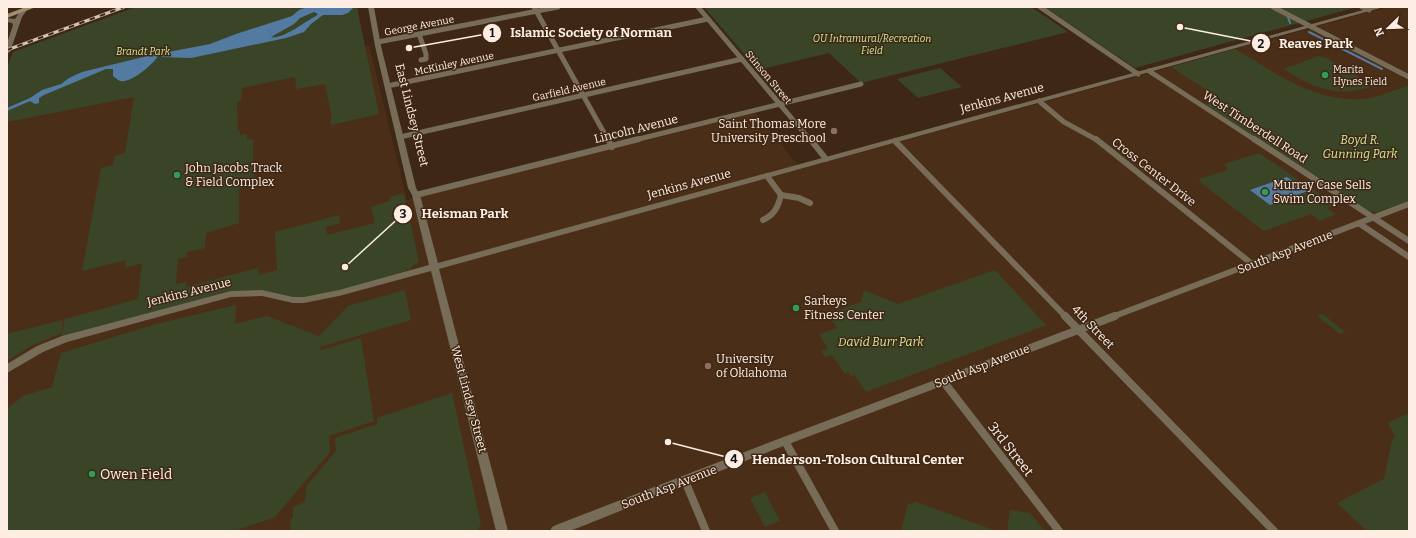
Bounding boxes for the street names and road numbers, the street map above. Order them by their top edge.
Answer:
street label: George Avenue [383,13,455,39]
street label: Stinson Street [742,49,794,107]
street label: McKinley Avenue [413,50,495,78]
street label: East Lindsey Street [392,62,432,169]
street label: Garfield Avenue [531,76,607,104]
street label: Jenkins Avenue [958,80,1045,116]
street label: West Timberdell Road [1200,88,1310,166]
street label: Lincoln Avenue [593,112,679,146]
street label: Cross Center Drive [1109,135,1199,209]
street label: Jenkins Avenue [645,166,732,202]
street label: South Asp Avenue [1235,227,1335,277]
street label: Jenkins Avenue [145,275,232,309]
street label: 4th Street [1069,302,1118,352]
street label: South Asp Avenue [932,341,1032,391]
street label: West Lindsey Street [448,344,490,454]
street label: 3rd Street [984,419,1037,480]
street label: South Asp Avenue [619,462,719,512]

